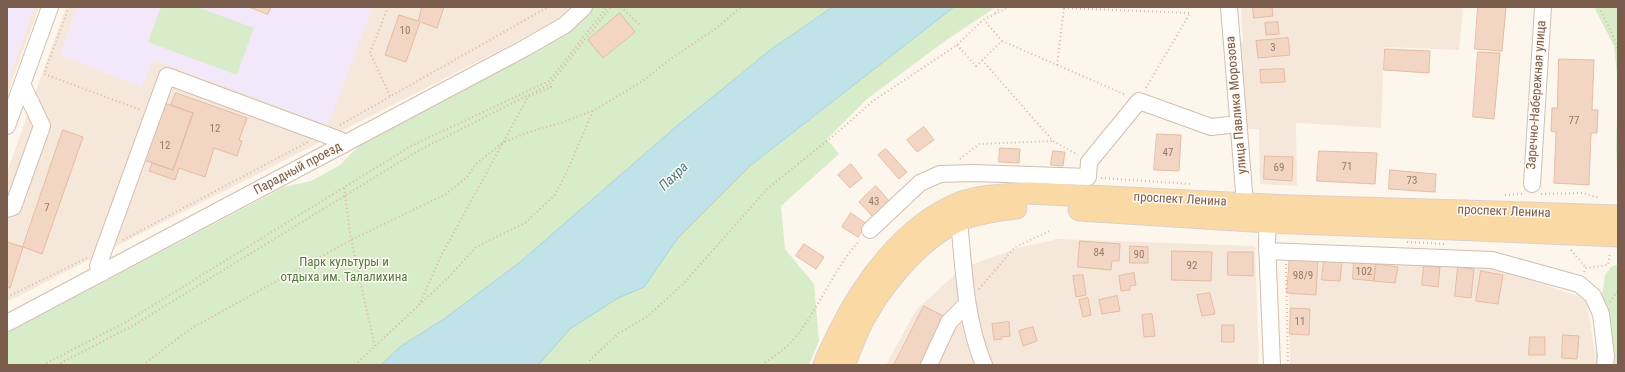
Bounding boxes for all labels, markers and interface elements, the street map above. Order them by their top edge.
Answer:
street label: Заречно-Набережная улица [1524,20,1550,170]
house number: 10 [400,24,410,38]
street label: улица Павлика Морозова [1223,35,1251,175]
house number: 3 [1270,41,1276,55]
house number: 77 [1569,114,1579,128]
house number: 12 [210,122,220,136]
house number: 12 [160,139,170,153]
street label: Парадный проезд [251,139,345,199]
house number: 47 [1163,146,1173,160]
water label: Пахра [656,159,692,195]
house number: 71 [1342,160,1352,174]
house number: 69 [1274,161,1284,175]
house number: 73 [1407,174,1417,188]
street label: проспект Ленина [1133,190,1227,210]
house number: 43 [869,195,879,209]
house number: 7 [44,201,50,215]
street label: проспект Ленина [1457,203,1551,221]
house number: 84 [1094,246,1104,260]
house number: 90 [1134,248,1144,262]
park label: Парк культуры и отдыха им. Талалихина [280,255,408,286]
house number: 92 [1187,259,1197,273]
house number: 102 [1356,265,1372,279]
house number: 98/9 [1293,269,1313,283]
house number: 11 [1295,315,1305,329]

